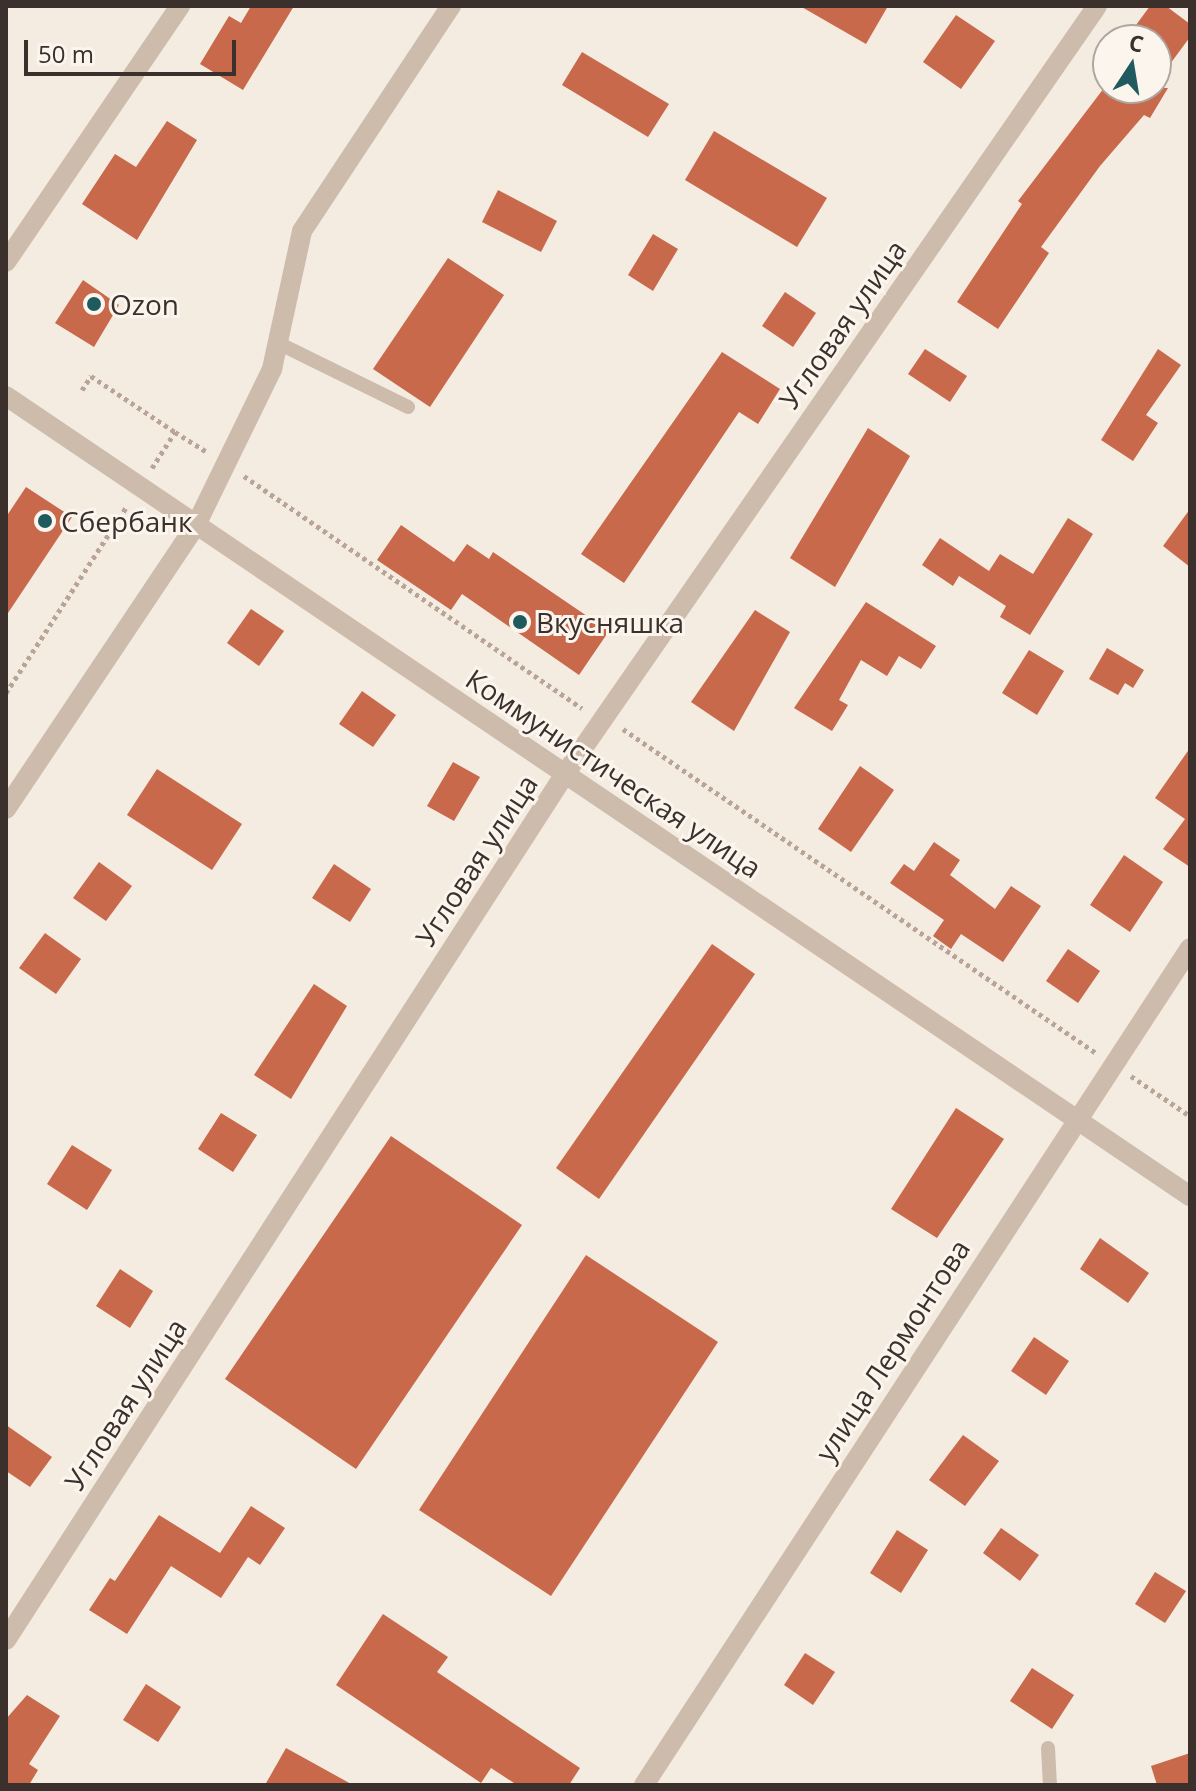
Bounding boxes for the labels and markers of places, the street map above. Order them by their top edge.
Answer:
place label: Ozon [110,287,179,321]
marker: Ozon [85,295,103,313]
place label: Сбербанк [61,504,193,538]
marker: Сбербанк [36,512,54,530]
place label: Вкусняшка [536,605,684,639]
marker: Вкусняшка [511,613,529,631]

